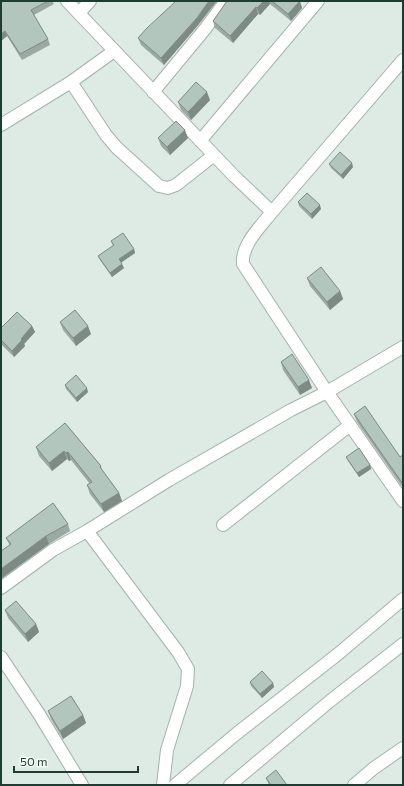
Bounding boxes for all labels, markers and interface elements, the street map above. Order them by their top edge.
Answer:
scale bar [14,748,138,774]
text: 50 m [20,754,48,768]

